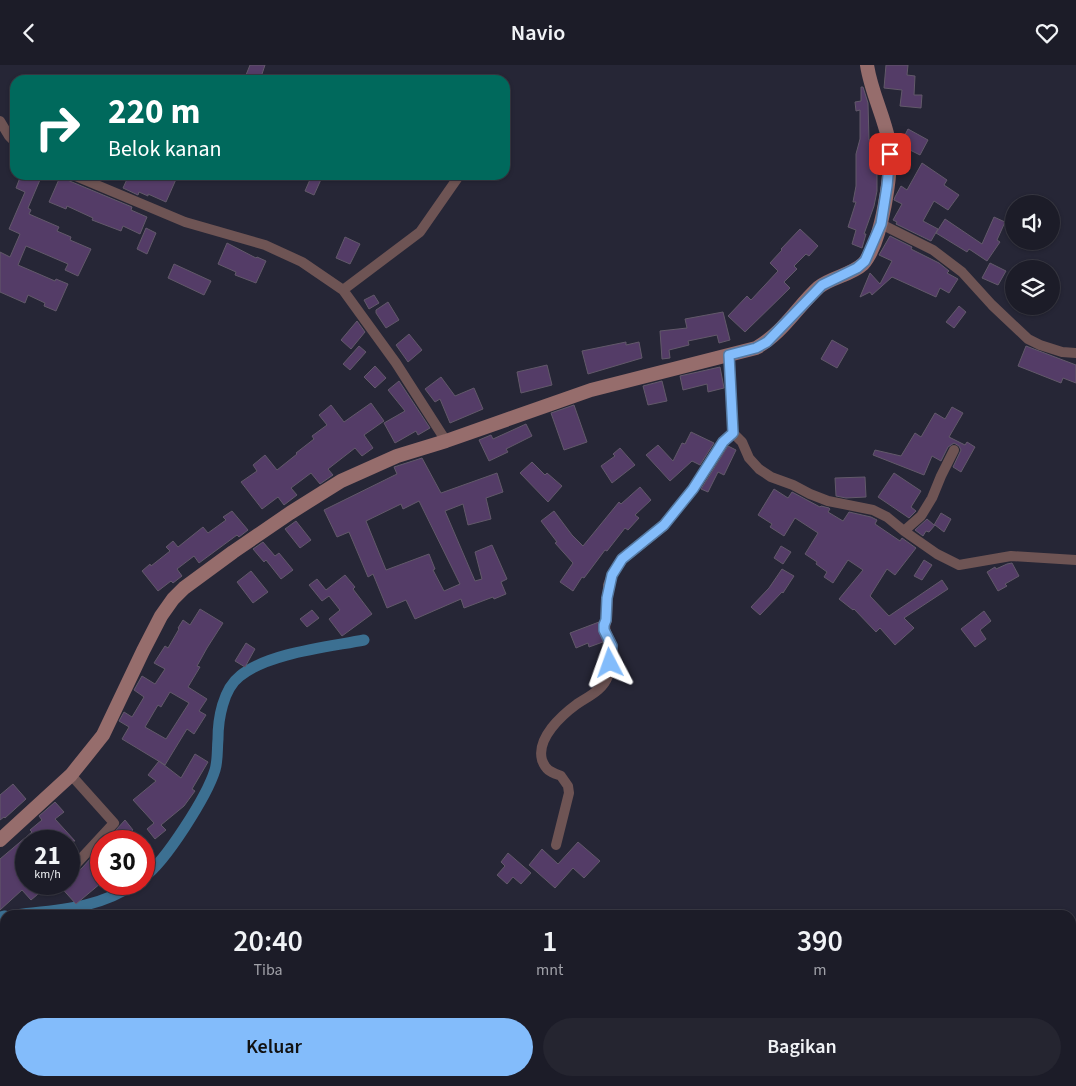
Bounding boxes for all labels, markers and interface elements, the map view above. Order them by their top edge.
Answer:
text: Navio [511,17,565,49]
icon: back [15,19,43,47]
icon: heart [1033,19,1061,47]
text: 220 m [108,87,200,137]
icon: right [25,95,90,160]
text: Belok kanan [108,133,222,165]
pin [869,133,911,175]
icon: arrive [876,140,904,168]
map controls [1005,195,1060,315]
button: sound [1005,195,1060,250]
button: layers [1005,260,1060,315]
position arrow [583,636,635,688]
speed limit sign: 30 [90,830,155,895]
text: 21 [34,838,61,874]
text: km/h [34,866,61,883]
text: 20:40 [233,920,303,963]
text: 1 [542,920,558,963]
text: 390 [797,920,843,963]
text: Tiba [253,959,283,981]
text: mnt [536,959,564,981]
text: m [813,959,826,981]
button: Keluar [15,1018,533,1076]
button: Bagikan [543,1018,1061,1076]

